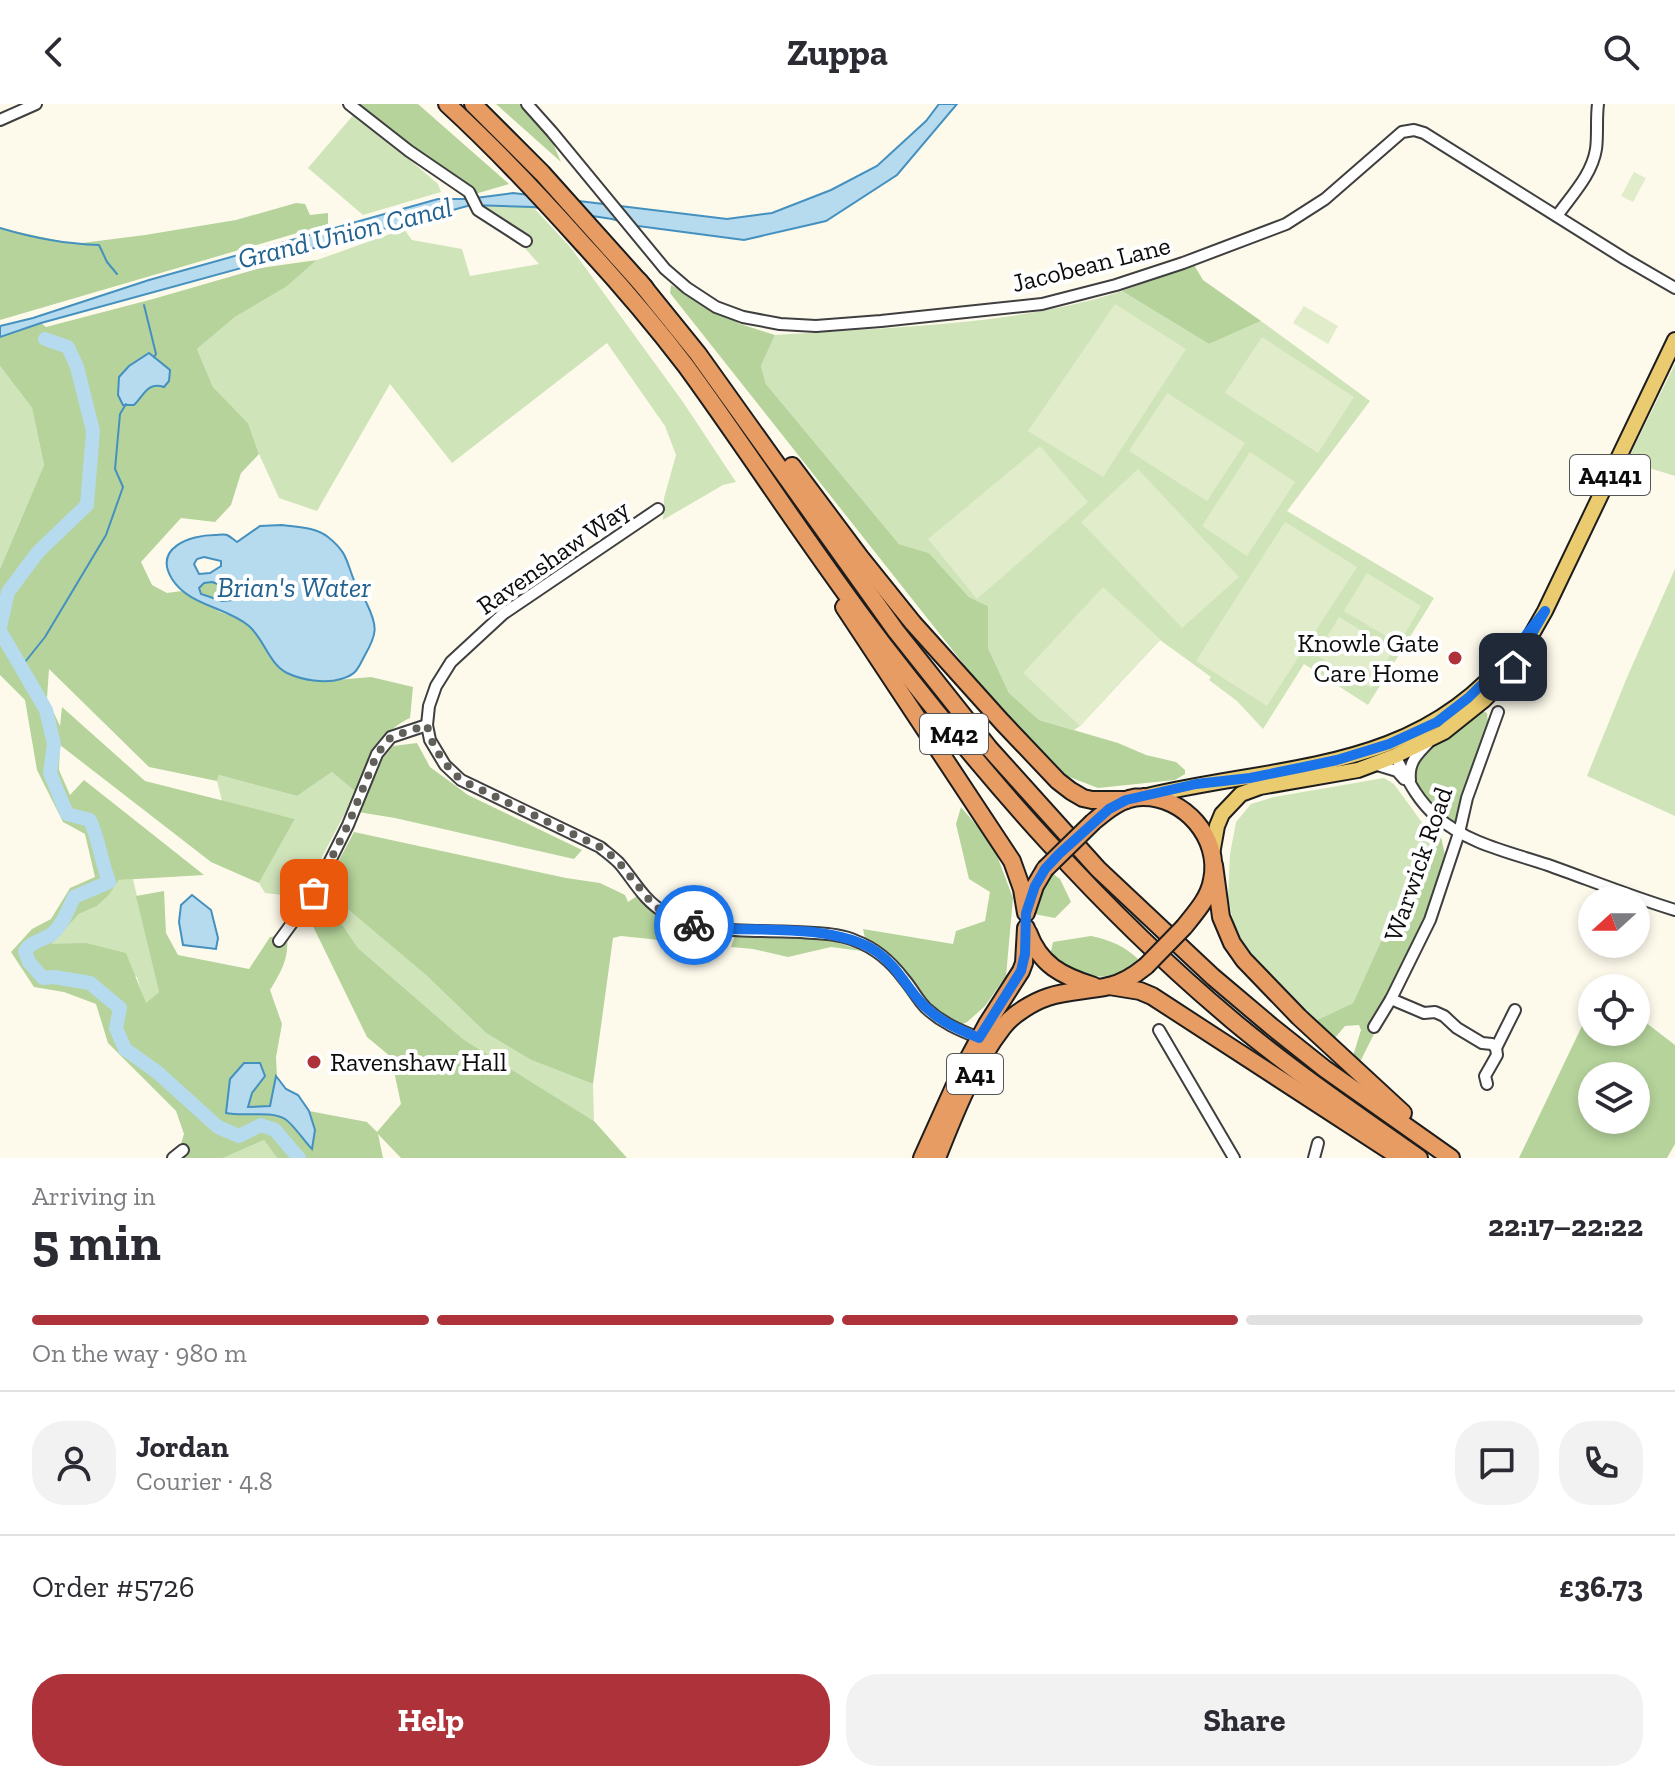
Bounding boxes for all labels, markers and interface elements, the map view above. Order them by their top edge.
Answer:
icon: back [32,30,76,74]
icon: search [1599,30,1643,74]
text: Zuppa [787,31,888,74]
water label: Grand Union Canal [235,190,455,276]
street label: Jacobean Lane [1008,229,1174,299]
road number: A4141 [1570,455,1650,495]
street label: Ravenshaw Way [471,492,636,621]
water label: Brian's Water [217,571,371,604]
place label: Knowle Gate Care Home [1297,627,1439,689]
pin [1479,633,1547,701]
icon: home [1491,645,1535,689]
marker: Knowle Gate Care Home [1446,649,1464,667]
road number: M42 [920,714,988,754]
street label: Warwick Road [1377,783,1459,945]
pin [280,859,348,927]
icon: bag [292,871,336,915]
courier [654,885,734,965]
north arrow [1578,886,1650,958]
map controls [1578,886,1650,1134]
icon: bike [672,903,716,947]
button: locate [1578,974,1650,1046]
place label: Ravenshaw Hall [330,1046,507,1078]
marker: Ravenshaw Hall [305,1053,323,1071]
road number: A41 [947,1054,1003,1094]
button: layers [1578,1062,1650,1134]
text: Arriving in [32,1180,155,1212]
text: 22:17–22:22 [1488,1208,1643,1244]
text: 5 min [32,1211,161,1273]
text: On the way · 980 m [32,1337,247,1369]
button: person [32,1421,116,1505]
button: chat [1455,1421,1539,1505]
button: phone [1559,1421,1643,1505]
text: Jordan [136,1429,229,1465]
text: Courier · 4.8 [136,1465,273,1497]
text: Order #5726 [32,1569,195,1605]
text: £36.73 [1559,1569,1643,1605]
button: Help [32,1674,830,1766]
button: Share [846,1674,1643,1766]

